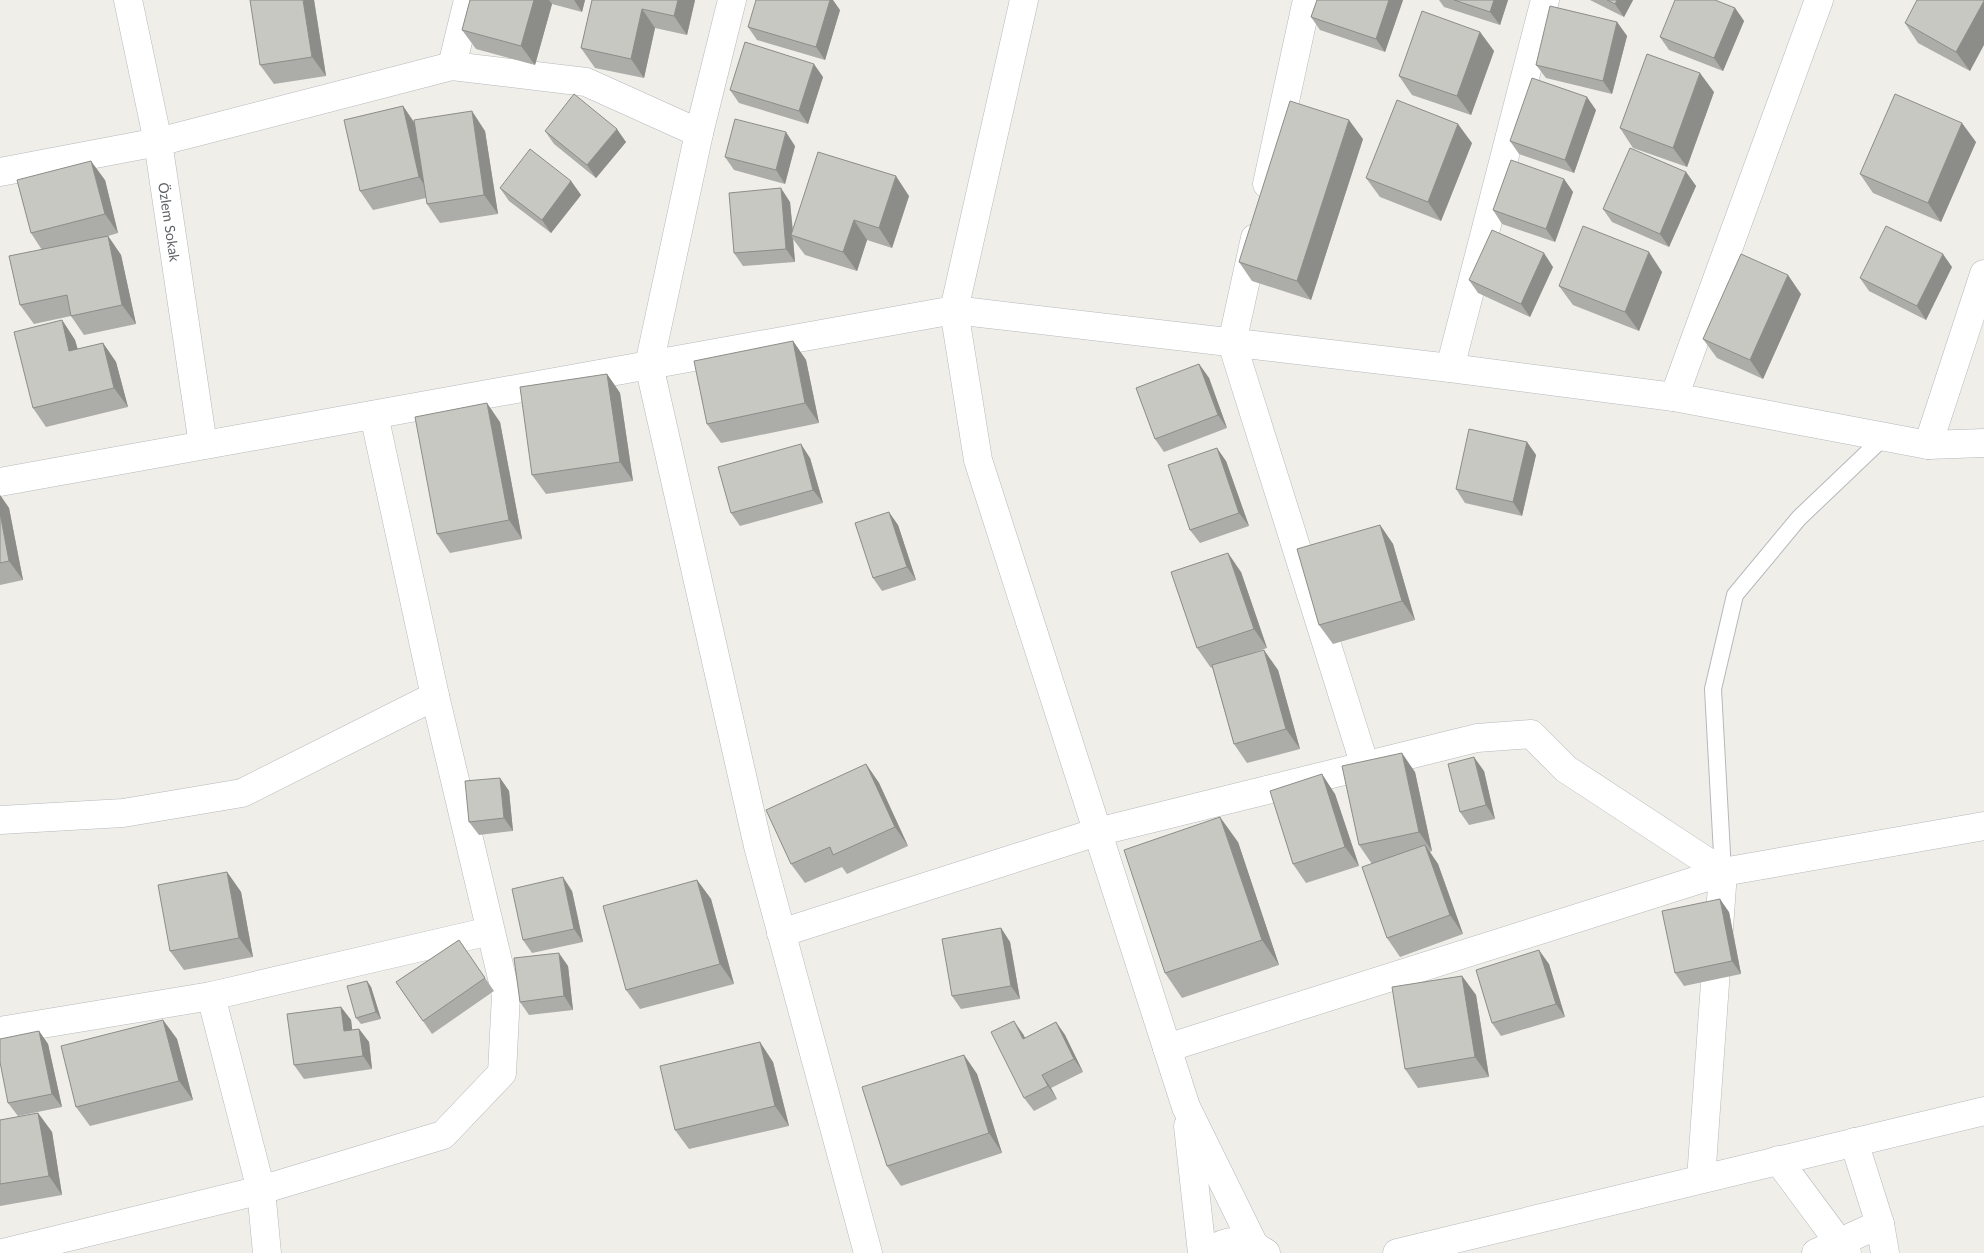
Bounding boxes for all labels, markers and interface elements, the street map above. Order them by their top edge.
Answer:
street label: Özlem Sokak [156,181,184,264]

